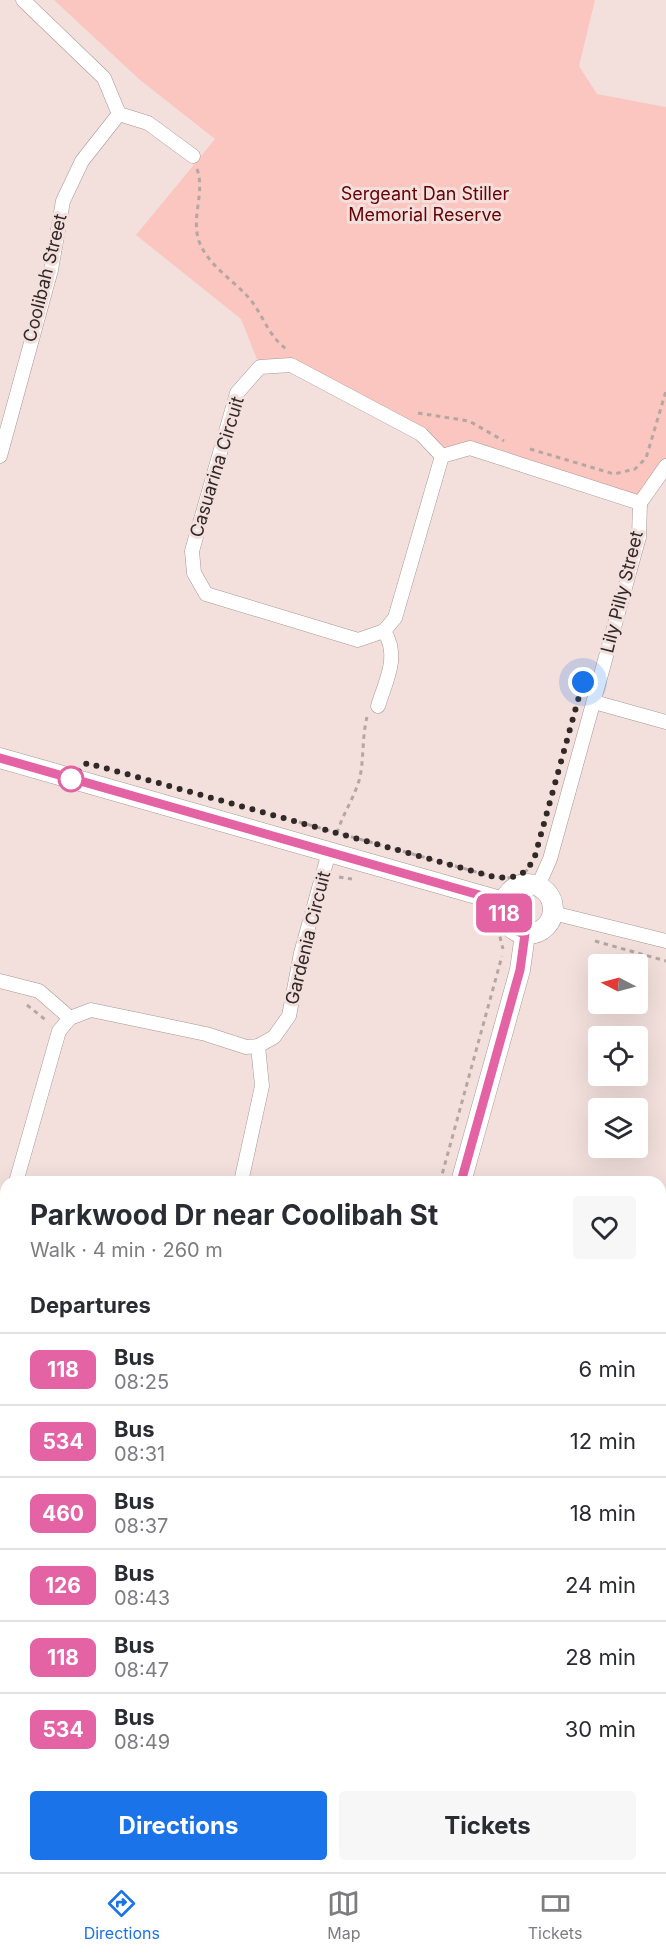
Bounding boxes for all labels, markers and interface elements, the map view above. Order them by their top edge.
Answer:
park label: Sergeant Dan Stiller Memorial Reserve [341,183,509,225]
street label: Coolibah Street [18,212,71,344]
street label: Casuarina Circuit [185,394,248,540]
street label: Lily Pilly Street [596,529,647,655]
your location [568,667,598,697]
unlabelled marker [58,766,84,792]
street label: Gardenia Circuit [281,869,334,1007]
line badge: 118 [470,894,538,932]
text: 118 [488,901,520,926]
north arrow [588,954,648,1014]
map controls [588,954,648,1158]
button: locate [588,1026,648,1086]
button: layers [588,1098,648,1158]
button: heart [573,1196,636,1259]
text: Parkwood Dr near Coolibah St [30,1198,438,1232]
text: Walk · 4 min · 260 m [30,1238,223,1262]
text: Departures [30,1292,151,1318]
text: Bus [114,1344,155,1370]
text: 6 min [579,1356,636,1382]
text: 118 [47,1357,79,1382]
text: 08:25 [114,1370,169,1394]
text: Bus [114,1416,155,1442]
text: 12 min [570,1428,636,1454]
text: 534 [42,1429,84,1454]
text: 08:31 [114,1442,165,1466]
text: Bus [114,1488,155,1514]
text: 18 min [570,1500,636,1526]
text: 460 [42,1501,84,1526]
text: 08:37 [114,1514,168,1538]
text: Bus [114,1560,155,1586]
text: 24 min [565,1572,636,1598]
text: 126 [45,1573,81,1598]
text: 08:43 [114,1586,170,1610]
text: Bus [114,1632,155,1658]
text: 28 min [565,1644,636,1670]
text: 118 [47,1645,79,1670]
text: 08:47 [114,1658,169,1682]
text: Bus [114,1704,155,1730]
text: 30 min [565,1716,636,1742]
text: 534 [42,1717,84,1742]
text: 08:49 [114,1730,170,1754]
button: Directions [30,1791,327,1860]
button: Tickets [339,1791,636,1860]
tab: Directions [84,1887,160,1943]
tab: Map [327,1887,360,1943]
tab: Tickets [528,1887,582,1943]

